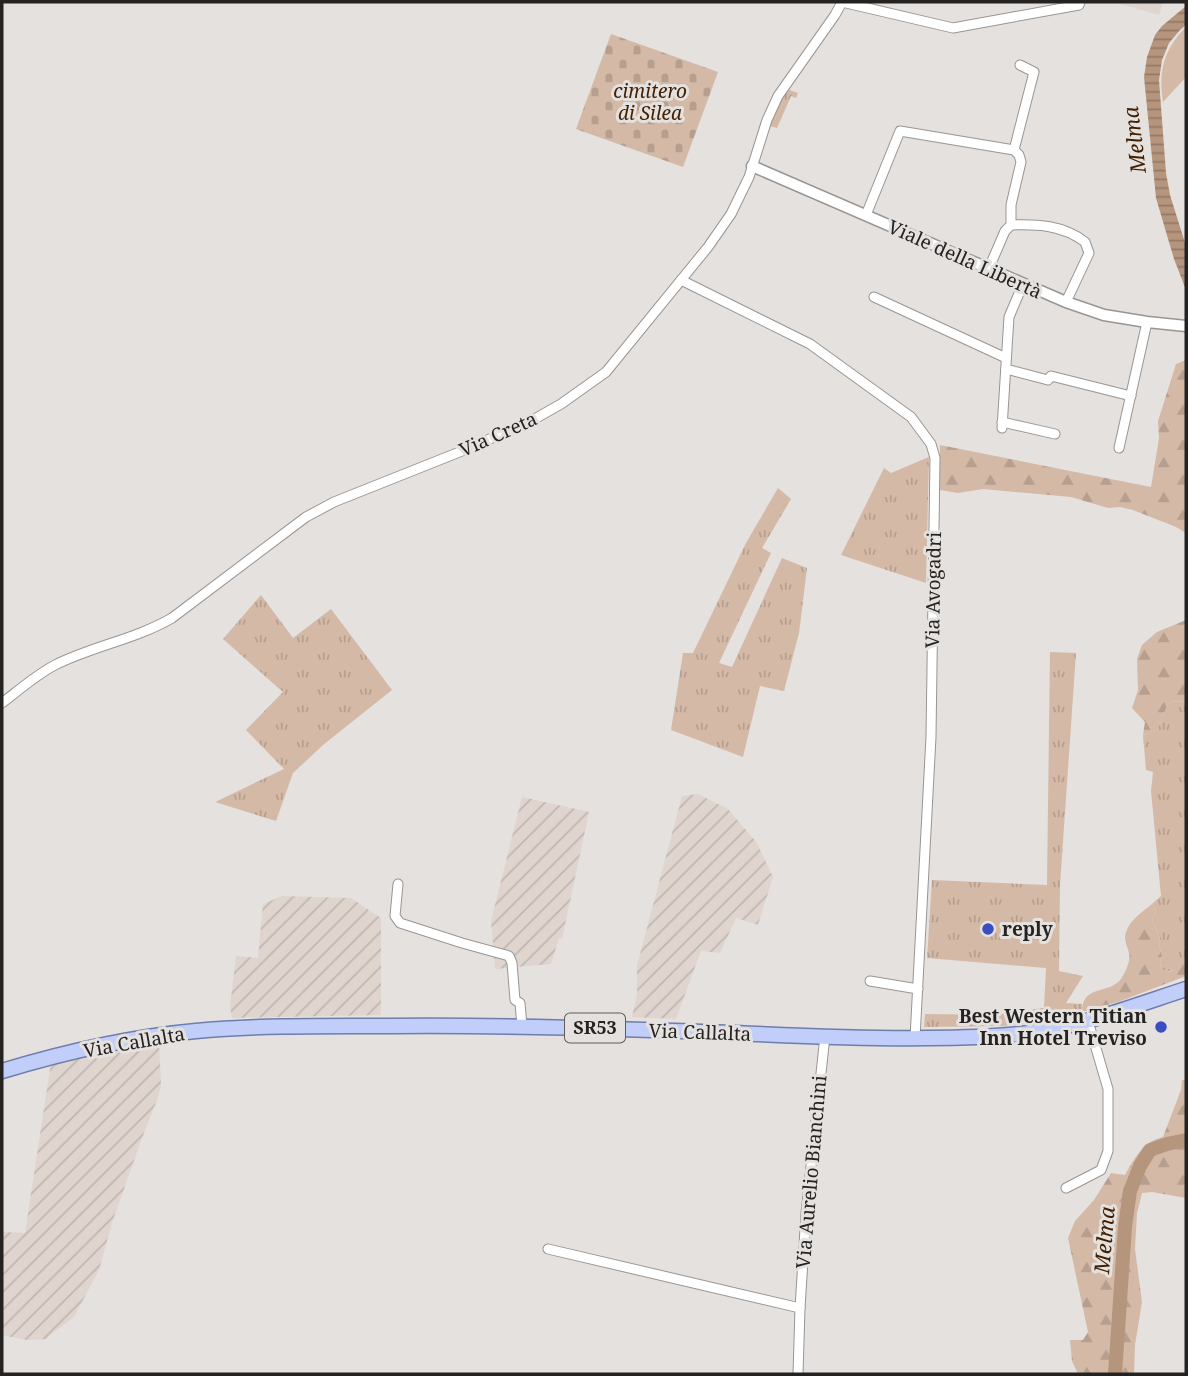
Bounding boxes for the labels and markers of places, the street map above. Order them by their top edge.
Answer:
place label: reply [1002,916,1053,942]
marker: reply [980,921,996,937]
place label: Best Western Titian Inn Hotel Treviso [959,1003,1147,1051]
marker: Best Western Titian Inn Hotel Treviso [1153,1019,1169,1035]

